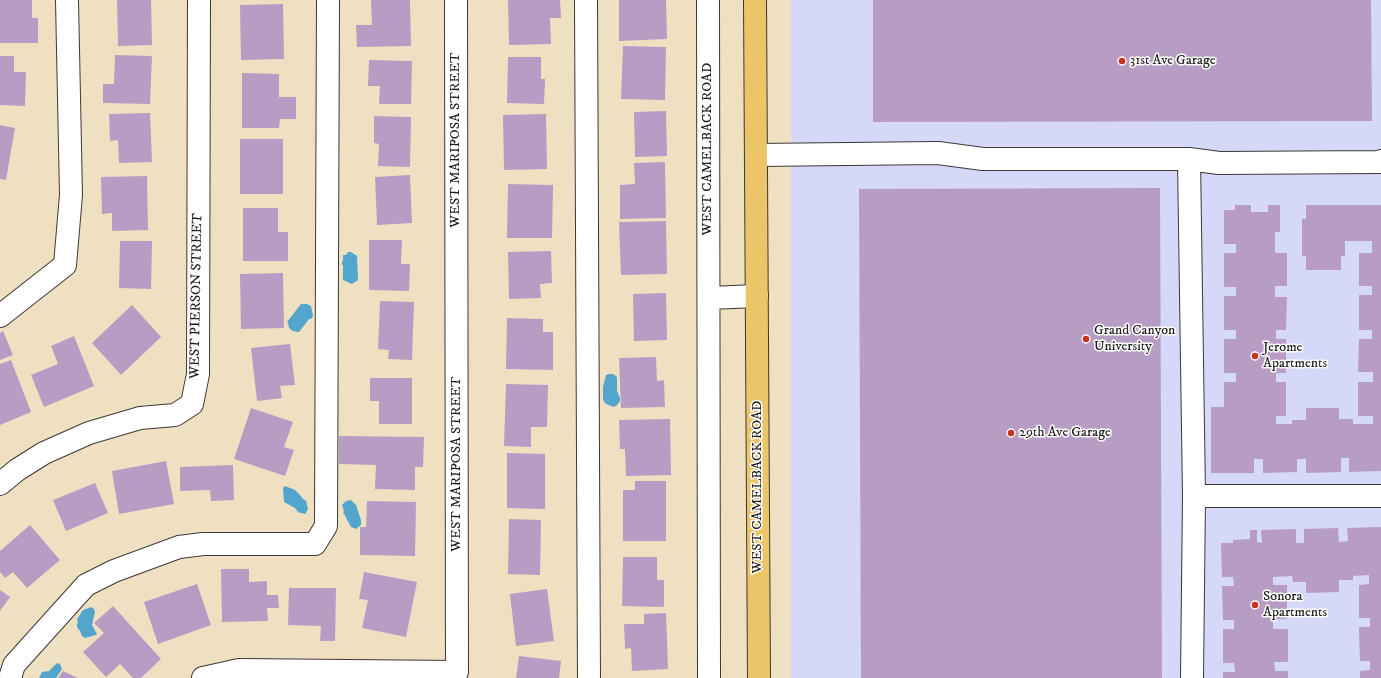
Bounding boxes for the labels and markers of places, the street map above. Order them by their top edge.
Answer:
place label: 31st Ave Garage [1130,53,1216,69]
marker: 31st Ave Garage [1117,56,1127,66]
place label: Grand Canyon University [1094,323,1175,356]
marker: Grand Canyon University [1081,334,1091,344]
place label: Jerome Apartments [1263,340,1327,372]
marker: Jerome Apartments [1250,351,1260,361]
place label: 29th Ave Garage [1019,425,1111,441]
marker: 29th Ave Garage [1006,428,1016,438]
place label: Sonora Apartments [1263,589,1327,622]
marker: Sonora Apartments [1250,600,1260,610]

